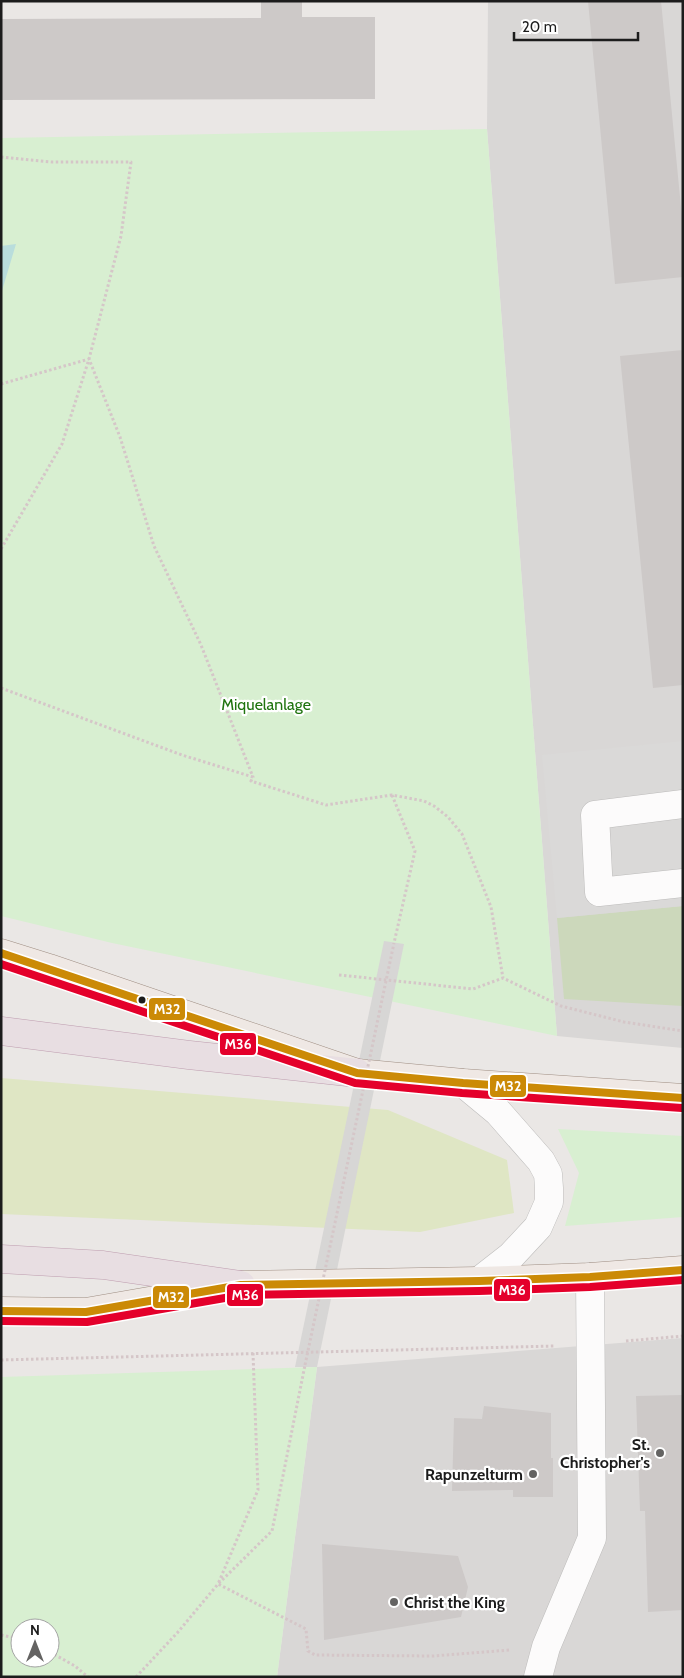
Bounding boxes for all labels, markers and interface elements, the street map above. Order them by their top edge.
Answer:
scale bar [514,10,638,42]
text: 20 m [522,18,557,36]
park label: Miquelanlage [221,695,311,714]
unlabelled marker [137,995,147,1005]
line badge: M32 [148,997,186,1021]
text: M32 [154,1000,180,1018]
line badge: M36 [219,1032,257,1056]
text: M36 [224,1035,252,1053]
line badge: M32 [489,1074,527,1098]
text: M32 [495,1077,521,1095]
line badge: M36 [493,1278,531,1302]
text: M36 [498,1281,526,1299]
line badge: M36 [226,1283,264,1307]
line badge: M32 [152,1285,190,1309]
text: M36 [231,1286,259,1304]
text: M32 [158,1288,184,1306]
place label: St. Christopher's [560,1435,650,1472]
marker: St. Christopher's [654,1447,666,1459]
place label: Rapunzelturm [425,1465,523,1484]
marker: Rapunzelturm [527,1468,539,1480]
place label: Christ the King [404,1593,505,1612]
marker: Christ the King [388,1596,400,1608]
north arrow [10,1618,60,1668]
text: N [30,1621,40,1639]

